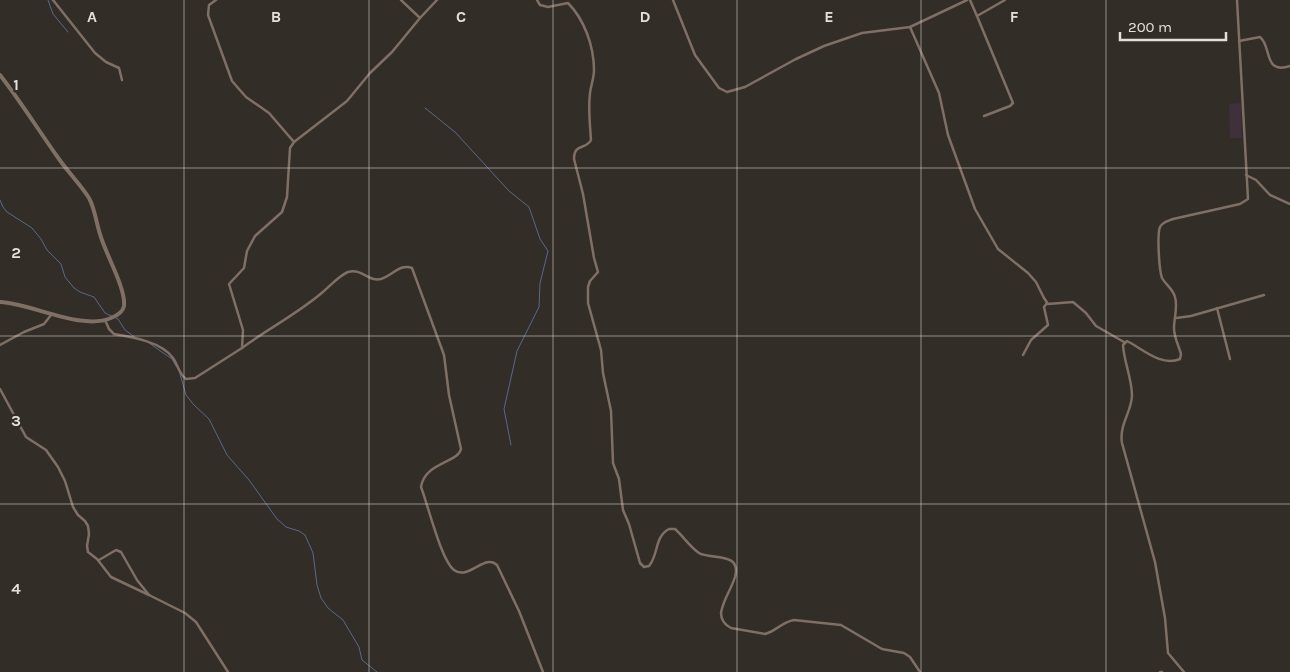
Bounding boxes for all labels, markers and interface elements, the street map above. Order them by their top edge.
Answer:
text: A [87,7,97,26]
text: B [271,7,281,26]
text: C [456,7,466,26]
text: D [640,7,651,26]
text: E [824,7,834,26]
text: F [1010,7,1019,26]
scale bar [1120,10,1226,42]
text: 200 m [1128,18,1172,36]
text: 1 [13,75,19,94]
text: 2 [11,243,21,262]
text: 3 [11,411,21,430]
text: 4 [11,579,21,598]

